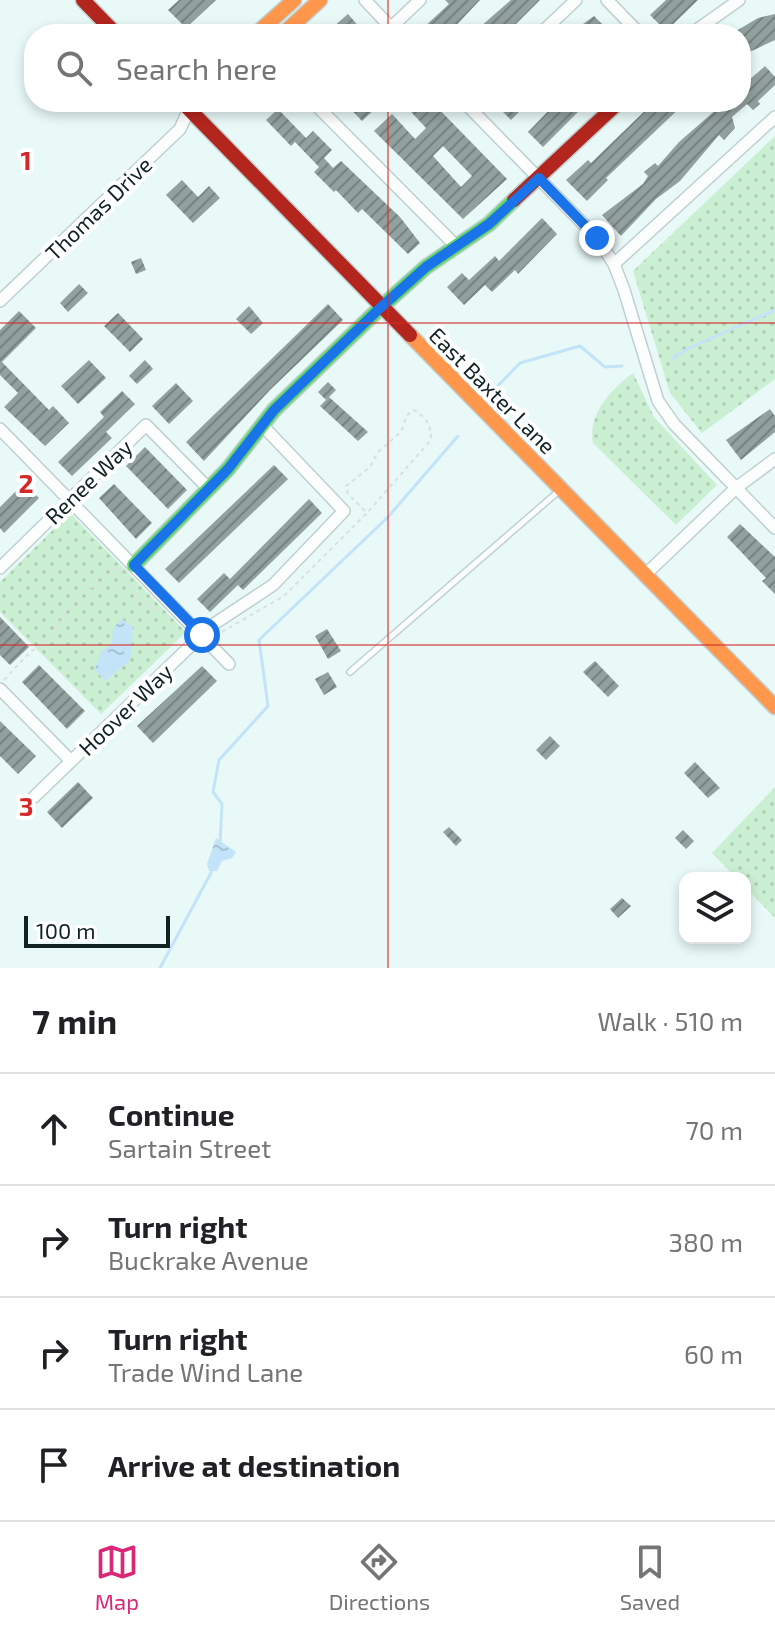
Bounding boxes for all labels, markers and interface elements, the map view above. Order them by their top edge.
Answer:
search box [24,24,751,112]
icon: search [52,46,96,90]
text: Search here [116,50,277,86]
text: 1 [20,144,32,175]
street label: Thomas Drive [39,151,157,265]
route end [579,220,615,256]
street label: East Baxter Lane [425,322,561,458]
street label: Renee Way [39,433,137,529]
text: 2 [18,467,34,498]
route start [184,617,220,653]
street label: Hoover Way [73,658,178,760]
text: 3 [19,790,33,821]
map controls [679,872,751,944]
button: layers [679,872,751,944]
scale bar [24,912,170,948]
text: 100 m [36,917,95,943]
text: 7 min [32,1000,117,1041]
text: Walk · 510 m [597,1005,743,1036]
text: Continue [108,1096,235,1132]
icon: ahead [32,1107,76,1151]
text: 70 m [685,1114,743,1145]
text: Sartain Street [108,1132,271,1163]
text: Turn right [108,1208,248,1244]
icon: right [32,1219,76,1263]
text: 380 m [669,1226,743,1257]
text: Buckrake Avenue [108,1244,309,1275]
text: Turn right [108,1320,248,1356]
icon: right [32,1331,76,1375]
text: 60 m [684,1338,743,1369]
text: Trade Wind Lane [108,1356,303,1387]
icon: arrive [32,1443,76,1487]
text: Arrive at destination [108,1447,400,1483]
tab: Map [95,1540,139,1614]
tab: Directions [329,1540,430,1614]
tab: Saved [620,1540,680,1614]

